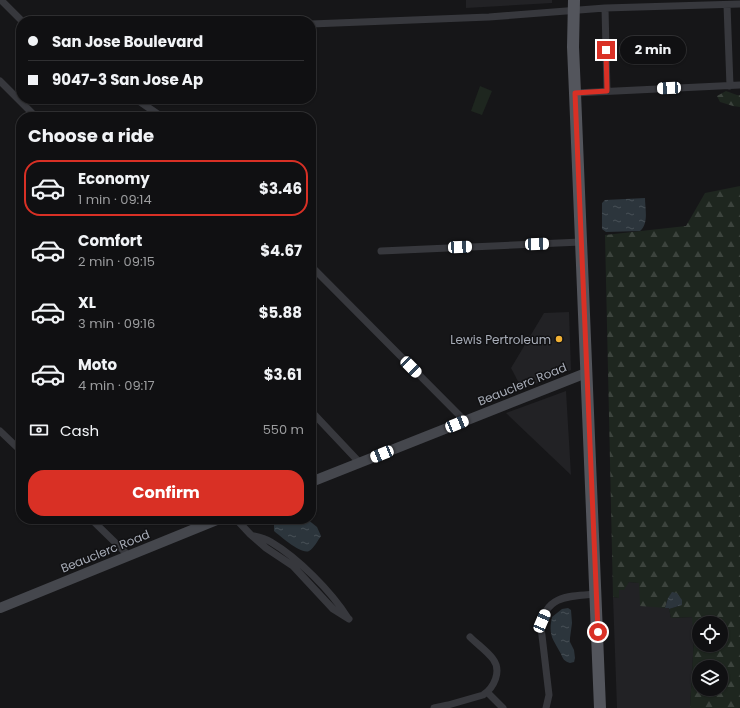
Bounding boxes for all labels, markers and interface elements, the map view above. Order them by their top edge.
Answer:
text: San Jose Boulevard [52,31,203,52]
callout: 2 min [620,36,686,64]
text: 2 min [635,40,671,59]
route end [597,41,615,59]
text: 9047-3 San Jose Ap [52,69,203,90]
car [657,81,681,95]
text: Choose a ride [28,123,154,148]
text: Economy [78,168,150,189]
icon: car [30,170,66,206]
text: $3.46 [259,178,302,199]
text: 1 min · 09:14 [78,190,152,209]
text: Comfort [78,230,142,251]
icon: car [30,232,66,268]
car [525,238,549,250]
text: $4.67 [260,240,302,261]
car [448,240,472,254]
text: 2 min · 09:15 [78,252,155,271]
text: XL [78,292,96,313]
icon: car [30,294,66,330]
text: $5.88 [259,302,302,323]
text: 3 min · 09:16 [78,314,155,333]
place label: Lewis Pertroleum [450,331,551,348]
marker: Lewis Pertroleum [554,334,564,344]
text: Moto [78,354,117,375]
car [398,354,424,380]
icon: car [30,356,66,392]
street label: Beauclerc Road [475,358,569,410]
text: $3.61 [264,364,302,385]
text: 4 min · 09:17 [78,376,155,395]
car [444,414,470,434]
icon: cash [28,419,50,441]
text: Cash [60,420,99,441]
text: 550 m [263,420,304,439]
car [369,444,395,464]
button: Confirm [28,470,304,516]
street label: Beauclerc Road [58,525,152,577]
car [532,608,552,634]
map controls [692,616,728,696]
button: locate [692,616,728,652]
route start [589,623,607,641]
button: layers [692,660,728,696]

